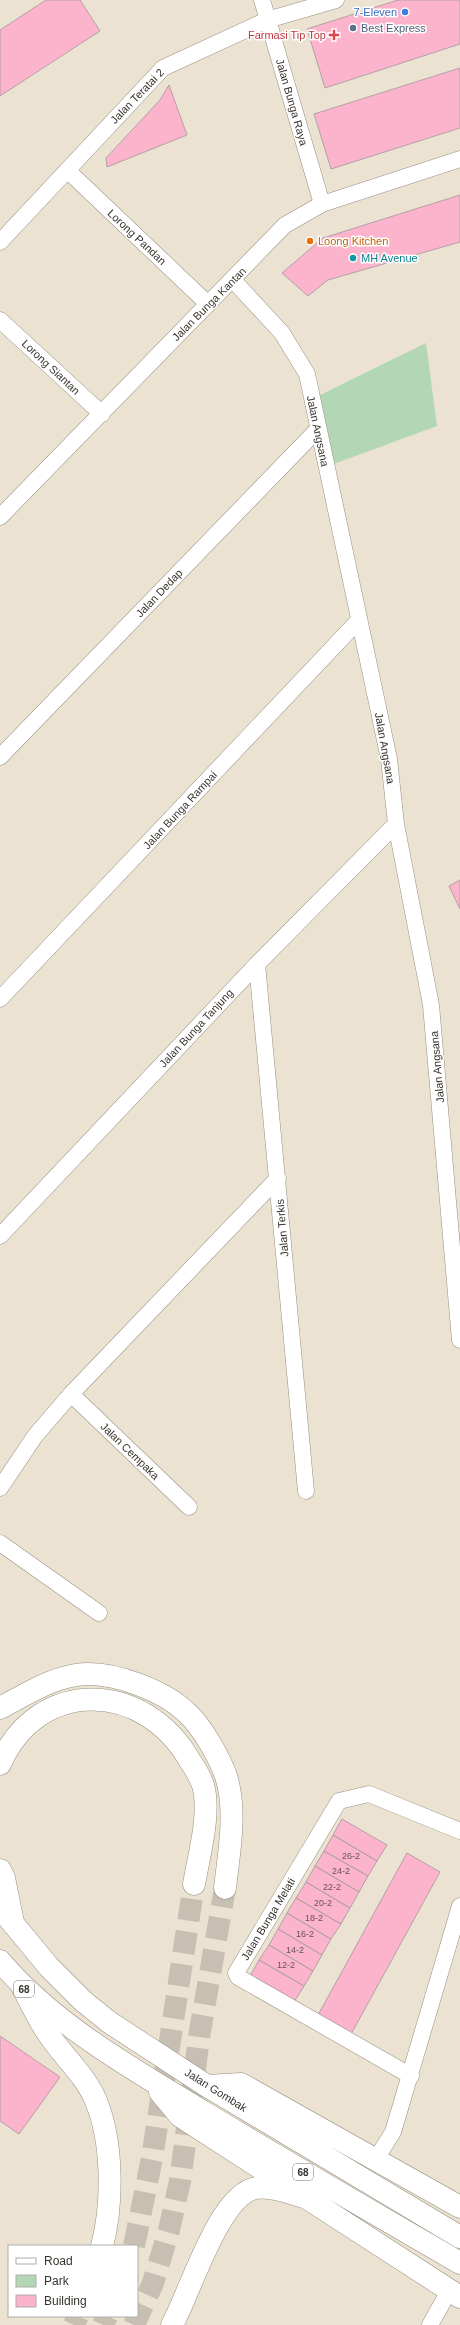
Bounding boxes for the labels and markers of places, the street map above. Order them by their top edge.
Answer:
place label: 7-Eleven [354,6,397,18]
marker: 7-Eleven [400,7,410,17]
place label: Best Express [361,22,426,34]
marker: Best Express [348,23,358,33]
place label: Farmasi Tip Top [248,29,326,41]
marker: Farmasi Tip Top [329,30,339,40]
place label: Loong Kitchen [318,235,388,247]
marker: Loong Kitchen [305,236,315,246]
place label: MH Avenue [361,252,418,264]
marker: MH Avenue [348,253,358,263]

